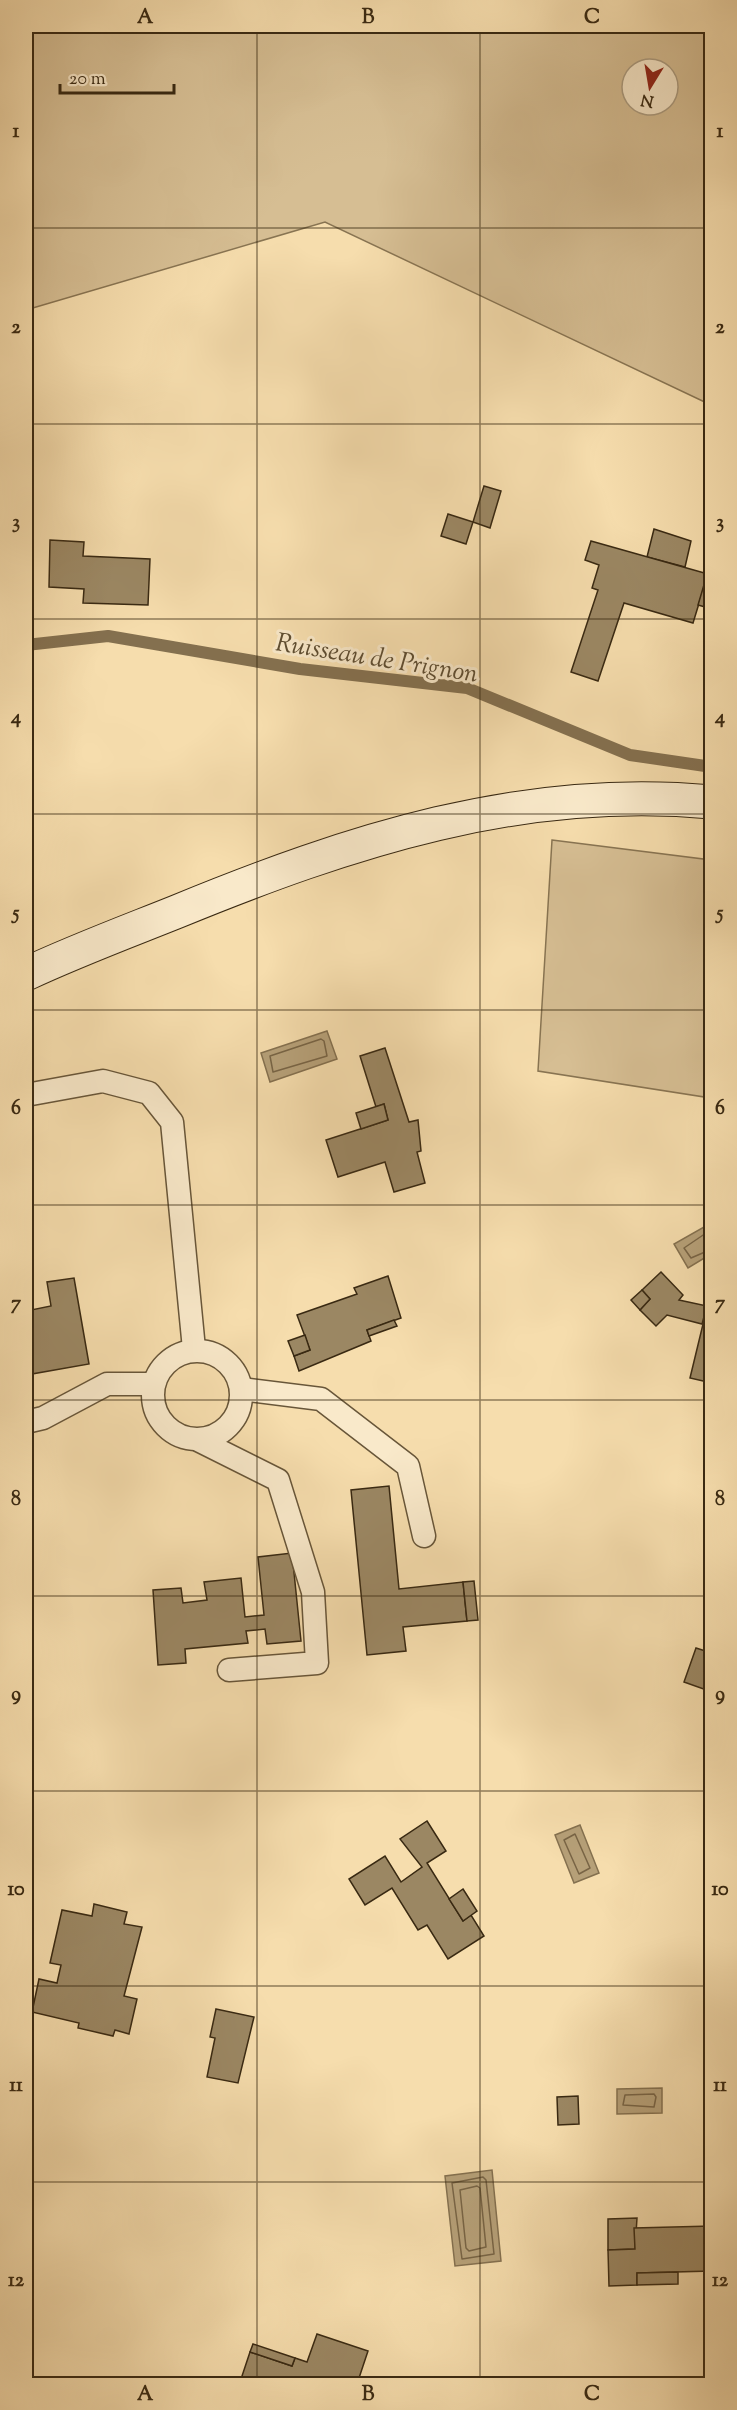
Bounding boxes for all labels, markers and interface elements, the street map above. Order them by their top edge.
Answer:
text: A [137,4,154,33]
text: B [362,4,375,33]
text: C [584,4,600,33]
scale bar [60,57,174,95]
north arrow [620,57,680,117]
text: 20 m [69,67,106,93]
text: N [639,87,656,112]
text: 1 [13,118,20,147]
text: 1 [717,118,724,147]
text: 2 [11,314,21,343]
text: 2 [715,314,725,343]
text: 3 [12,509,20,538]
text: 3 [716,509,724,538]
water label: Ruisseau de Prignon [273,625,481,694]
text: 4 [10,704,21,733]
text: 4 [714,704,725,733]
text: 5 [11,900,20,929]
text: 5 [715,900,724,929]
text: 6 [11,1095,21,1124]
text: 6 [715,1095,725,1124]
text: 7 [11,1290,22,1319]
text: 7 [715,1290,726,1319]
text: 8 [11,1486,21,1515]
text: 8 [715,1486,725,1515]
text: 9 [11,1681,21,1710]
text: 9 [715,1681,725,1710]
text: 10 [7,1876,25,1905]
text: 10 [711,1876,729,1905]
text: 11 [9,2072,23,2101]
text: 11 [713,2072,727,2101]
text: 12 [8,2267,25,2296]
text: 12 [712,2267,729,2296]
text: A [137,2381,154,2410]
text: B [362,2381,375,2410]
text: C [584,2381,600,2410]

